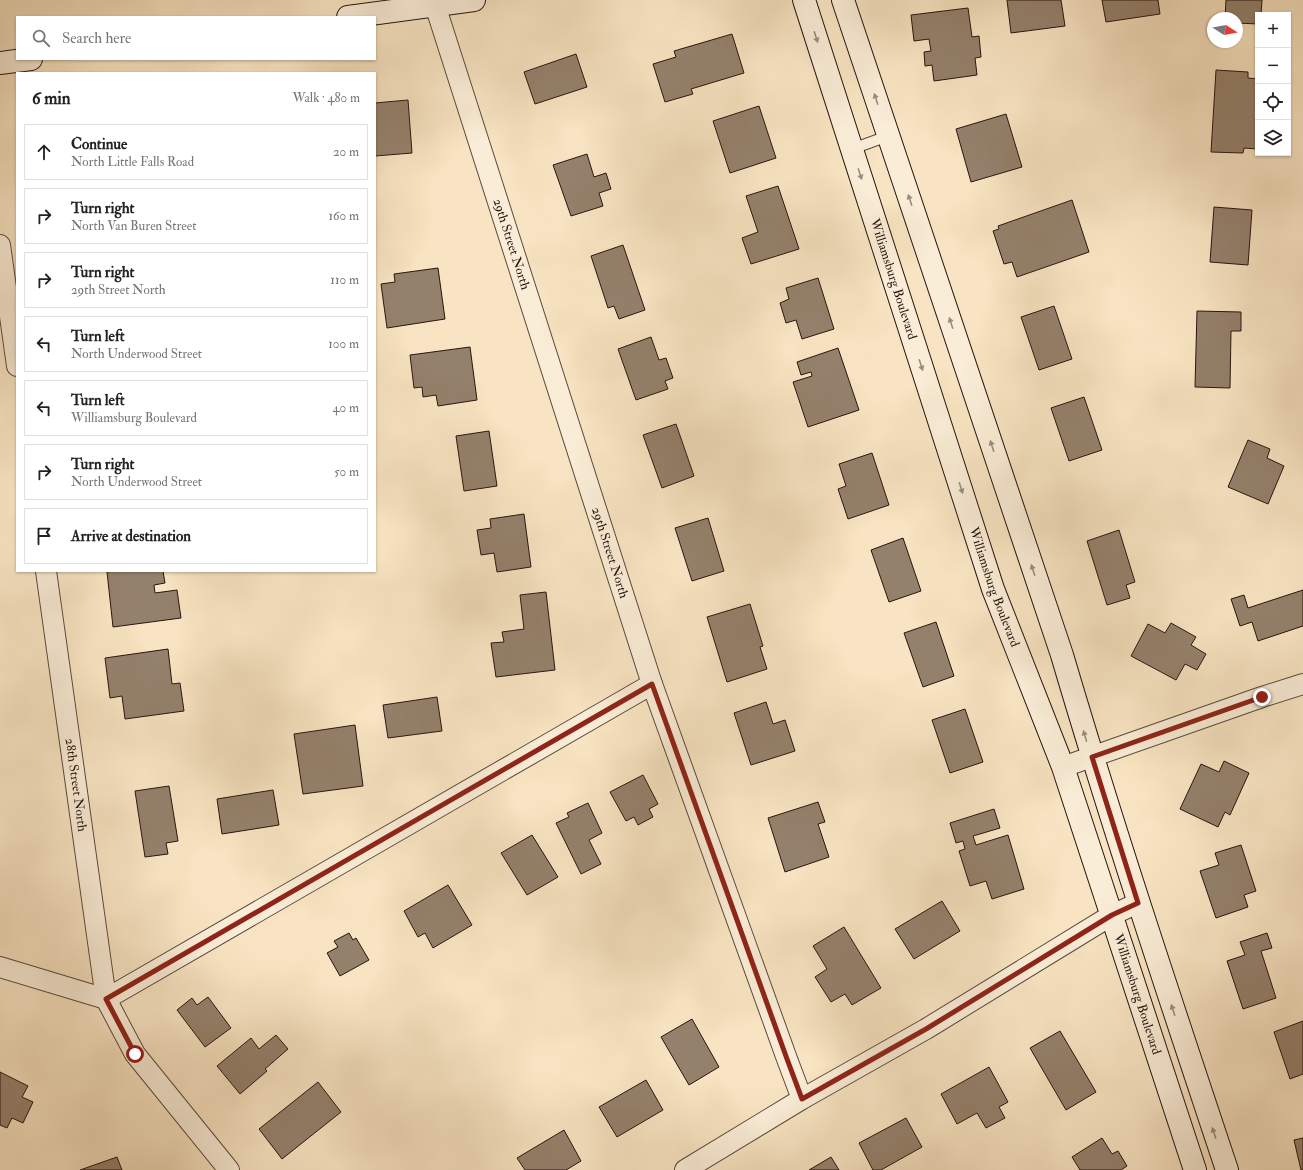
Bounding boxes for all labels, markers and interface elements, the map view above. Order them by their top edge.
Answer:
north arrow [1207,12,1243,48]
map controls [1255,12,1291,156]
button: + [1255,12,1291,48]
search box [16,16,376,60]
icon: search [30,27,52,49]
text: Search here [62,29,131,48]
one-way arrow [813,31,819,43]
button: − [1255,48,1291,84]
button: locate [1255,84,1291,120]
text: 6 min [32,88,71,109]
text: Walk · 480 m [292,90,360,106]
one-way arrow [873,93,879,105]
button: layers [1255,120,1291,156]
text: Continue [71,135,127,154]
icon: ahead [33,141,55,163]
text: 20 m [333,144,359,160]
text: North Little Falls Road [71,154,194,170]
one-way arrow [857,169,863,181]
one-way arrow [906,193,912,205]
street label: 29th Street North [489,197,533,292]
text: Turn right [71,199,134,218]
icon: right [33,205,55,227]
text: 160 m [328,208,359,224]
street label: Williamsburg Boulevard [866,216,921,342]
text: North Van Buren Street [71,218,196,234]
text: Turn right [71,263,134,282]
icon: right [33,269,55,291]
text: 110 m [330,272,359,288]
text: 29th Street North [71,282,166,298]
one-way arrow [948,317,954,329]
text: Turn left [71,327,125,346]
icon: left [33,333,55,355]
text: 100 m [328,336,359,352]
text: North Underwood Street [71,346,202,362]
one-way arrow [918,359,924,371]
text: Turn left [71,391,125,410]
icon: left [33,397,55,419]
text: 40 m [333,400,359,416]
text: Williamsburg Boulevard [71,410,197,426]
one-way arrow [989,440,995,452]
text: Turn right [71,455,134,474]
icon: right [33,461,55,483]
text: 50 m [334,464,359,480]
text: North Underwood Street [71,474,202,490]
one-way arrow [958,483,964,495]
street label: 29th Street North [588,505,632,600]
street label: Williamsburg Boulevard [965,524,1023,650]
icon: arrive [33,525,55,547]
text: Arrive at destination [71,527,191,546]
one-way arrow [1030,563,1036,575]
route end [1253,688,1271,706]
one-way arrow [1082,729,1088,741]
street label: 28th Street North [62,737,90,833]
street label: Williamsburg Boulevard [1110,931,1165,1057]
one-way arrow [1170,1003,1176,1015]
route start [126,1045,144,1063]
one-way arrow [1211,1127,1217,1139]

